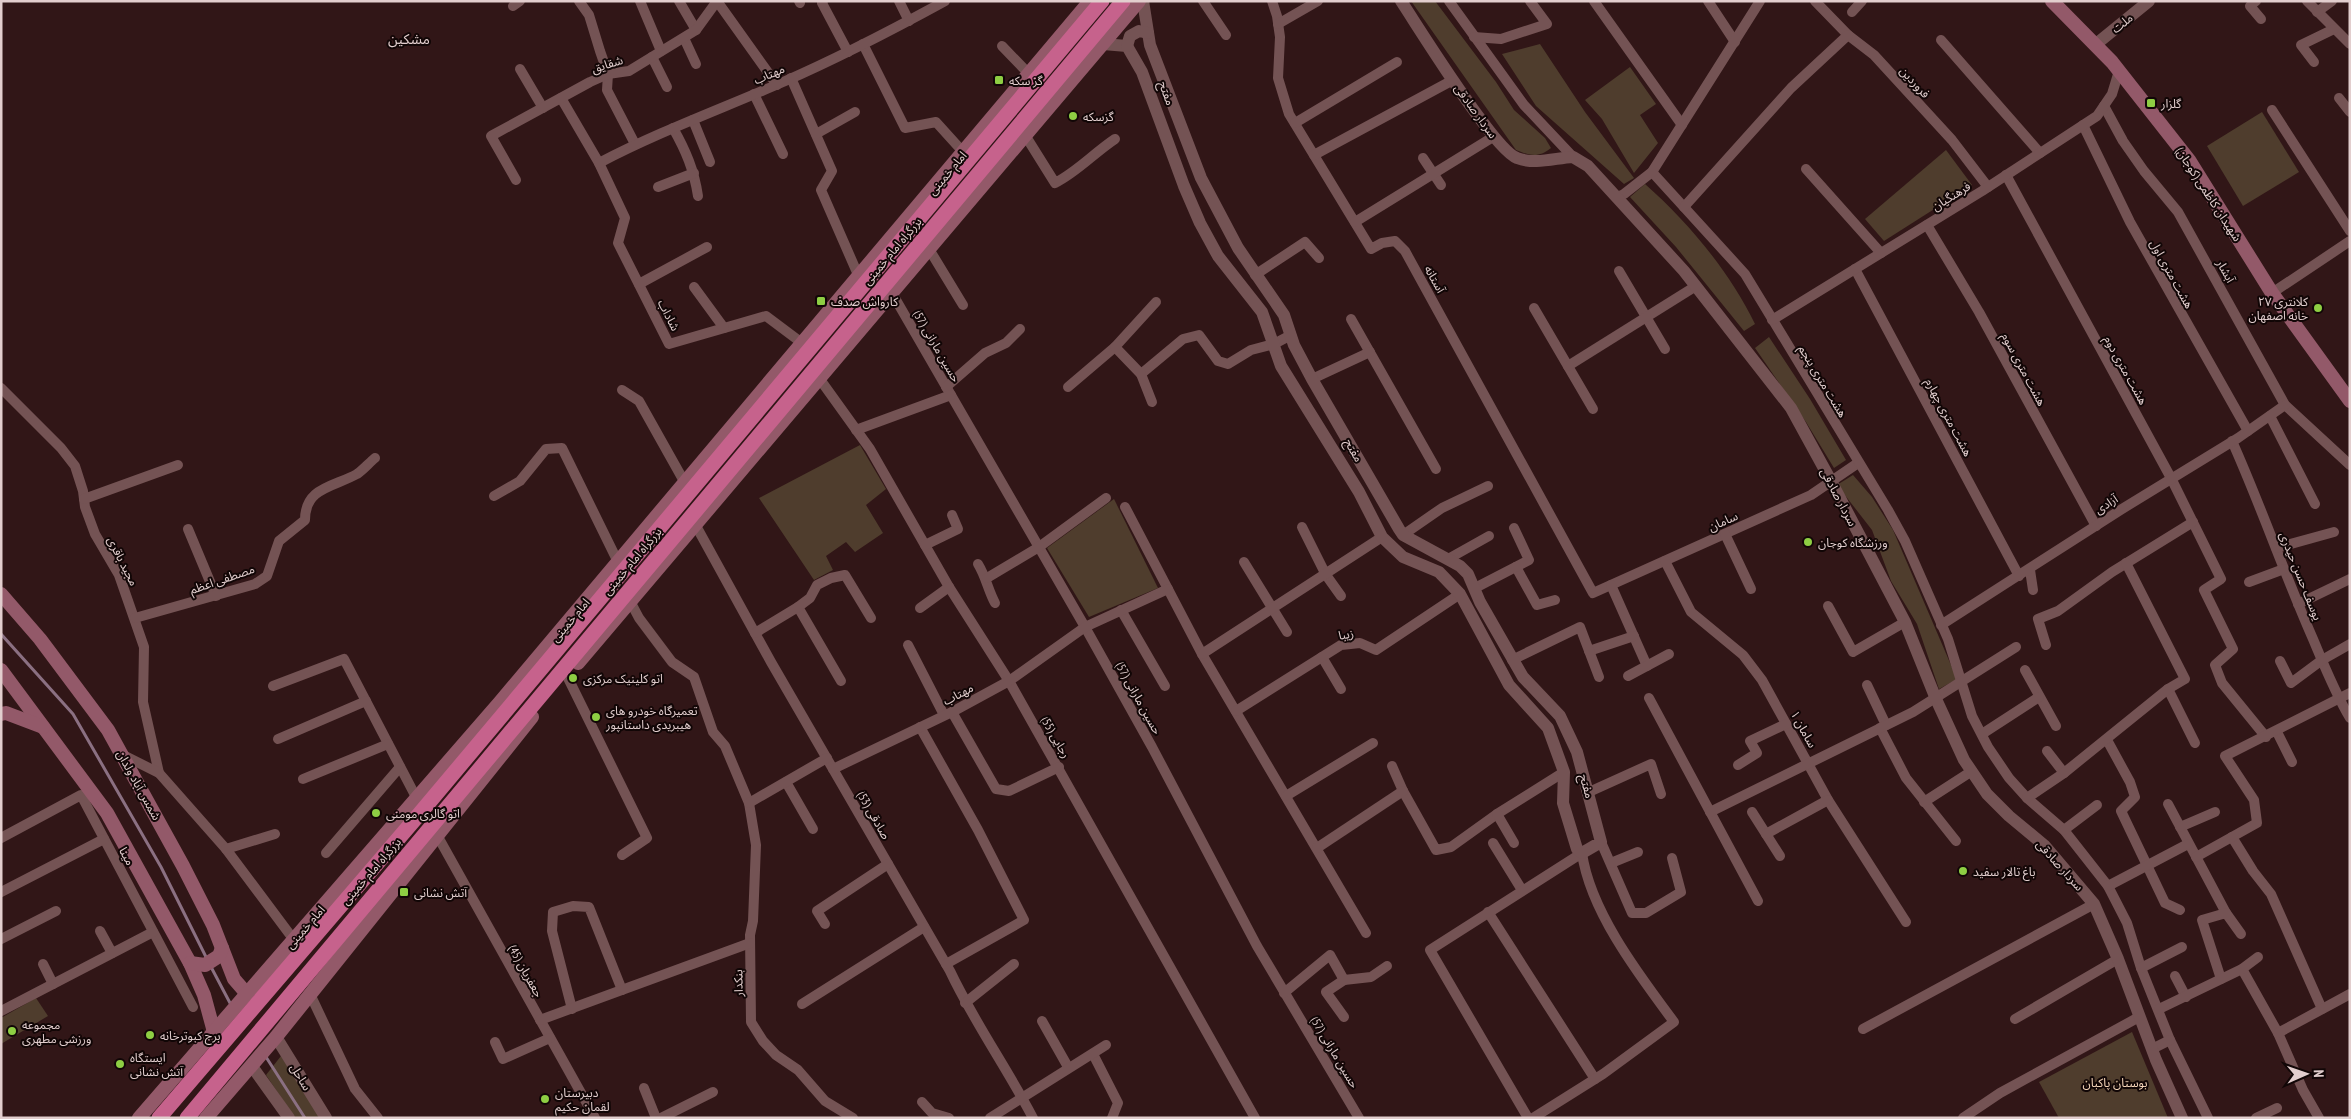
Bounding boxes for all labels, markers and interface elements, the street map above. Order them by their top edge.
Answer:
street label: ملت [2108,10,2136,36]
district label: مشکین [388,30,430,48]
street label: شقایق [589,52,625,77]
street label: مهتاب [751,61,787,87]
street label: فروردین [1897,63,1933,101]
place label: گز سکه [1009,73,1044,88]
marker: گز سکه [993,74,1005,86]
street label: مفتح [1154,79,1178,108]
street label: سردار صادقی [1451,81,1501,141]
place label: گلزار [2160,96,2182,111]
marker: گلزار [2145,97,2157,109]
place label: گزسکه [1083,109,1115,124]
marker: گزسکه [1067,110,1079,122]
street label: شهیدان کاظمی (کوجان) [2173,144,2245,244]
street label: امام خمینی [924,148,971,199]
street label: فرهنگیان [1929,178,1973,214]
street label: بزرگراه امام خمینی [859,214,926,289]
street label: هشت متری اول [2147,237,2197,311]
street label: آبشار [2213,256,2239,286]
street label: آستانه [1421,263,1449,296]
place label: کارواش صدف [831,294,899,309]
place label: کلانتری ۲۷ خانه اصفهان [2248,294,2309,323]
marker: کارواش صدف [815,295,827,307]
street label: شاداب [654,297,683,333]
marker: کلانتری ۲۷ خانه اصفهان [2312,302,2324,314]
street label: حسین مارانی (57) [910,307,964,385]
street label: هشت متری سوم [1997,330,2050,409]
street label: هشت متری دوم [2099,333,2151,408]
street label: هشت متری پنجم [1794,342,1851,421]
street label: هشت متری چهارم [1920,375,1976,460]
street label: مفتح [1340,436,1367,465]
street label: سردار صادقی [1817,465,1861,529]
street label: آزادی [2092,491,2121,517]
street label: سامان [1706,508,1740,534]
street label: بزرگراه امام خمینی [599,524,666,599]
street label: یوسف حسن حیدری [2276,529,2326,623]
street label: مجید باقری [104,534,142,588]
place label: ورزشگاه کوجان [1818,535,1888,550]
marker: ورزشگاه کوجان [1802,536,1814,548]
street label: مصطفی اعظم [188,561,257,599]
street label: امام خمینی [547,595,594,646]
street label: زیبا [1337,625,1355,643]
street label: حسین مارانی (57) [1113,659,1165,737]
place label: اتو کلینیک مرکزی [583,671,663,686]
marker: اتو کلینیک مرکزی [567,672,579,684]
street label: مهتاب [940,680,976,708]
place label: تعمیرگاه خودرو های هیبریدی داستانپور [605,703,698,733]
street label: سامان ۱ [1788,708,1820,750]
marker: تعمیرگاه خودرو های هیبریدی داستانپور [590,711,602,723]
street label: رجایی (55) [1038,713,1074,761]
street label: شمس آباد ولدان [114,747,164,823]
street label: مفتح [1574,772,1598,800]
street label: صادقی (53) [854,788,894,842]
place label: اتو گالری مومنی [386,806,460,821]
marker: اتو گالری مومنی [370,807,382,819]
street label: بزرگراه امام خمینی [338,834,406,909]
street label: سردار صادقی [2033,836,2087,894]
street label: مینا [116,844,138,868]
place label: باغ تالار سفید [1973,864,2036,881]
marker: باغ تالار سفید [1957,865,1969,877]
place label: آتش نشانی [414,885,468,900]
marker: آتش نشانی [398,886,410,898]
street label: امام خمینی [282,902,329,953]
street label: جعفریان (45) [505,942,547,1000]
street label: بنکدار [730,969,746,998]
street label: حسین مارانی (57) [1308,1014,1362,1091]
place label: مجموعه ورزشی مطهری [22,1017,91,1046]
marker: مجموعه ورزشی مطهری [6,1025,18,1037]
place label: برج کبوترخانه [160,1028,220,1045]
marker: برج کبوترخانه [144,1029,156,1041]
north arrow [2281,1049,2331,1099]
place label: ایستگاه آتش نشانی [130,1050,184,1079]
marker: ایستگاه آتش نشانی [114,1058,126,1070]
street label: ساحل [287,1061,315,1093]
text: N [2310,1069,2328,1078]
park label: بوستان پاکبان [2083,1075,2147,1091]
place label: دبیرستان لقمان حکیم [555,1085,610,1116]
marker: دبیرستان لقمان حکیم [539,1093,551,1105]

